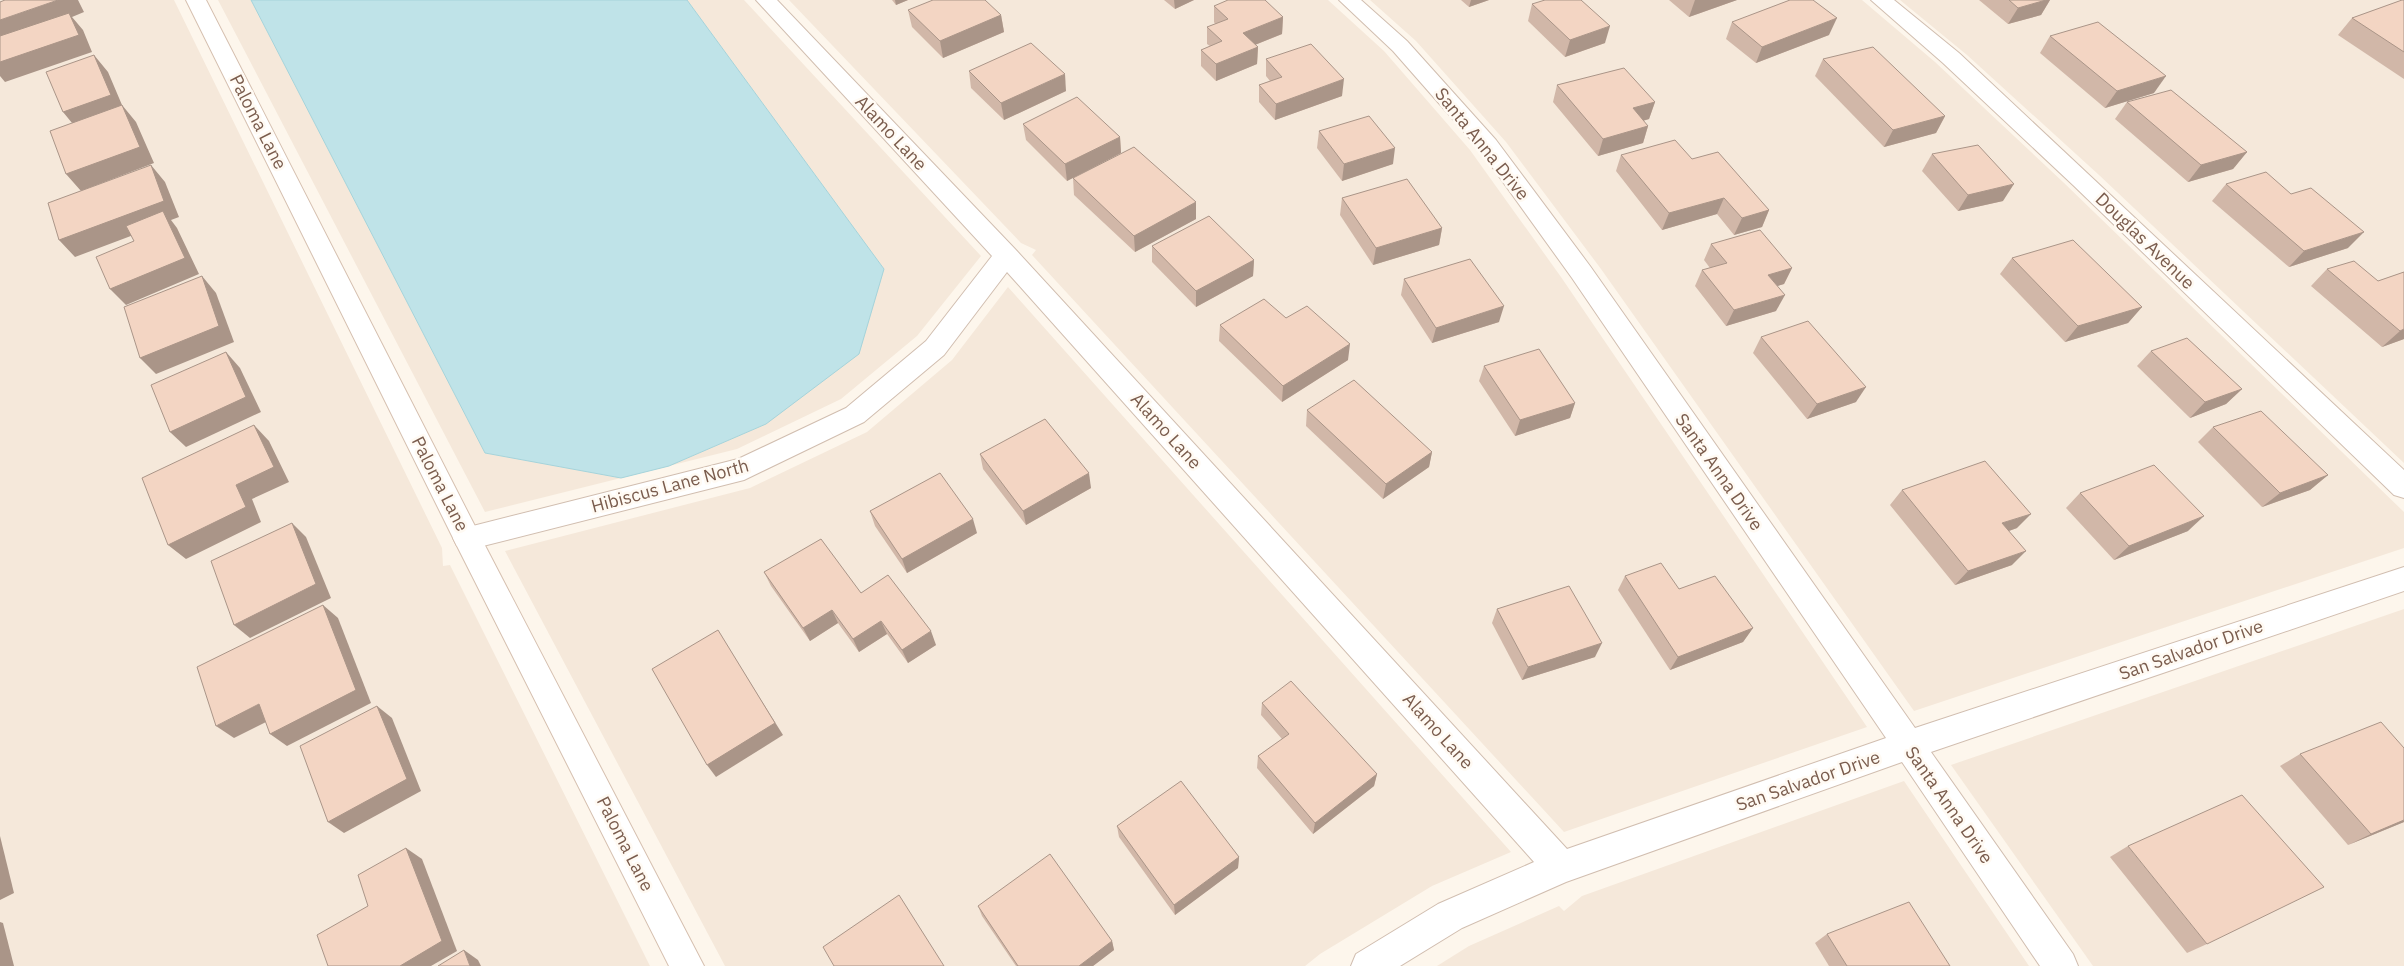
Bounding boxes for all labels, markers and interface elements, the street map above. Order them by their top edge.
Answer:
street label: Paloma Lane [225,70,292,173]
street label: Santa Anna Drive [1430,83,1535,205]
street label: Alamo Lane [851,90,932,175]
street label: Douglas Avenue [2091,187,2200,294]
street label: Alamo Lane [1126,388,1207,474]
street label: Santa Anna Drive [1670,409,1768,535]
street label: Paloma Lane [407,432,474,535]
street label: Hibiscus Lane North [589,453,751,518]
street label: San Salvador Drive [2116,614,2266,685]
street label: Alamo Lane [1398,688,1479,774]
street label: Santa Anna Drive [1900,742,1998,868]
street label: San Salvador Drive [1733,745,1883,816]
street label: Paloma Lane [592,792,659,895]

